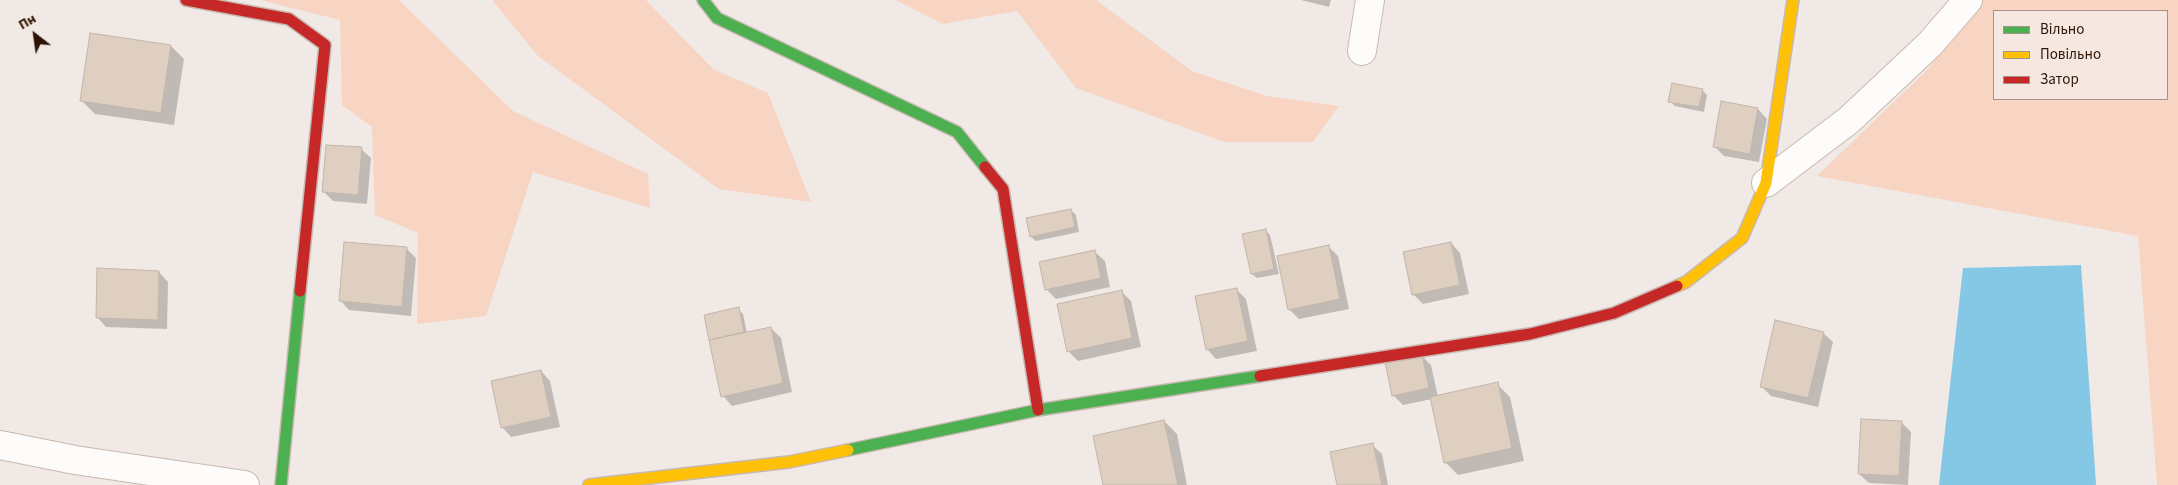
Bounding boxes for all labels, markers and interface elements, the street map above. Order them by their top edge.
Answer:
text: Пн [15,9,40,35]
north arrow [10,10,60,60]
legend [1993,10,2168,100]
text: Вільно [2040,19,2084,40]
text: Повільно [2040,44,2101,65]
text: Затор [2040,69,2079,90]

